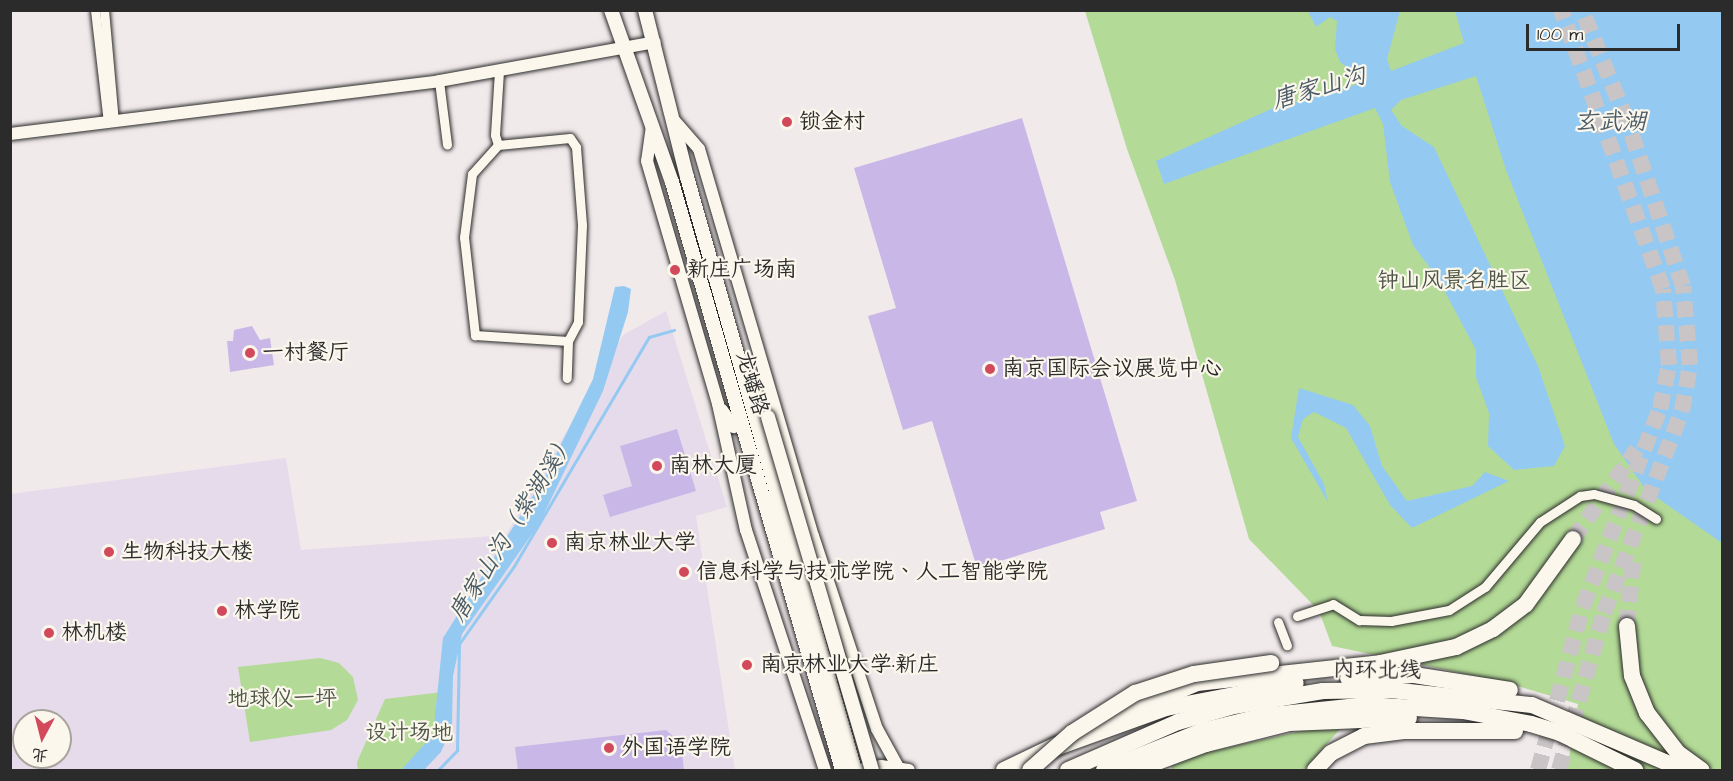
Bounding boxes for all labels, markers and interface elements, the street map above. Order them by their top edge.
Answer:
scale bar [1529,12,1684,50]
text: 100 m [1537,22,1583,47]
water label: 唐家山沟 [1269,62,1369,116]
place label: 锁金村 [799,109,865,135]
water label: 玄武湖 [1574,109,1646,137]
marker: 锁金村 [780,115,794,129]
place label: 新庄广场南 [687,257,797,283]
marker: 新庄广场南 [668,263,682,277]
park label: 钟山风景名胜区 [1377,268,1531,294]
place label: 一村餐厅 [262,340,350,366]
marker: 一村餐厅 [243,346,257,360]
street label: 龙蟠路 [730,348,774,418]
place label: 南京国际会议展览中心 [1002,356,1222,382]
marker: 南京国际会议展览中心 [983,362,997,376]
water label: 唐家山沟（紫湖溪） [444,429,582,627]
place label: 南林大厦 [669,453,757,479]
marker: 南林大厦 [650,459,664,473]
place label: 南京林业大学 [564,530,696,556]
marker: 南京林业大学 [545,536,559,550]
place label: 生物科技大楼 [121,539,253,565]
marker: 生物科技大楼 [102,545,116,559]
place label: 信息科学与技术学院、人工智能学院 [696,559,1048,585]
marker: 信息科学与技术学院、人工智能学院 [677,565,691,579]
place label: 林学院 [234,598,300,624]
marker: 林学院 [215,604,229,618]
place label: 林机楼 [61,620,127,646]
marker: 林机楼 [42,626,56,640]
place label: 南京林业大学·新庄 [760,652,939,678]
marker: 南京林业大学·新庄 [738,656,756,674]
street label: 内环北线 [1333,656,1421,684]
park label: 地球仪一坪 [227,686,337,712]
north arrow [12,709,72,769]
park label: 设计场地 [365,720,453,746]
place label: 外国语学院 [621,735,731,761]
marker: 外国语学院 [602,741,616,755]
text: 北 [31,743,49,767]

